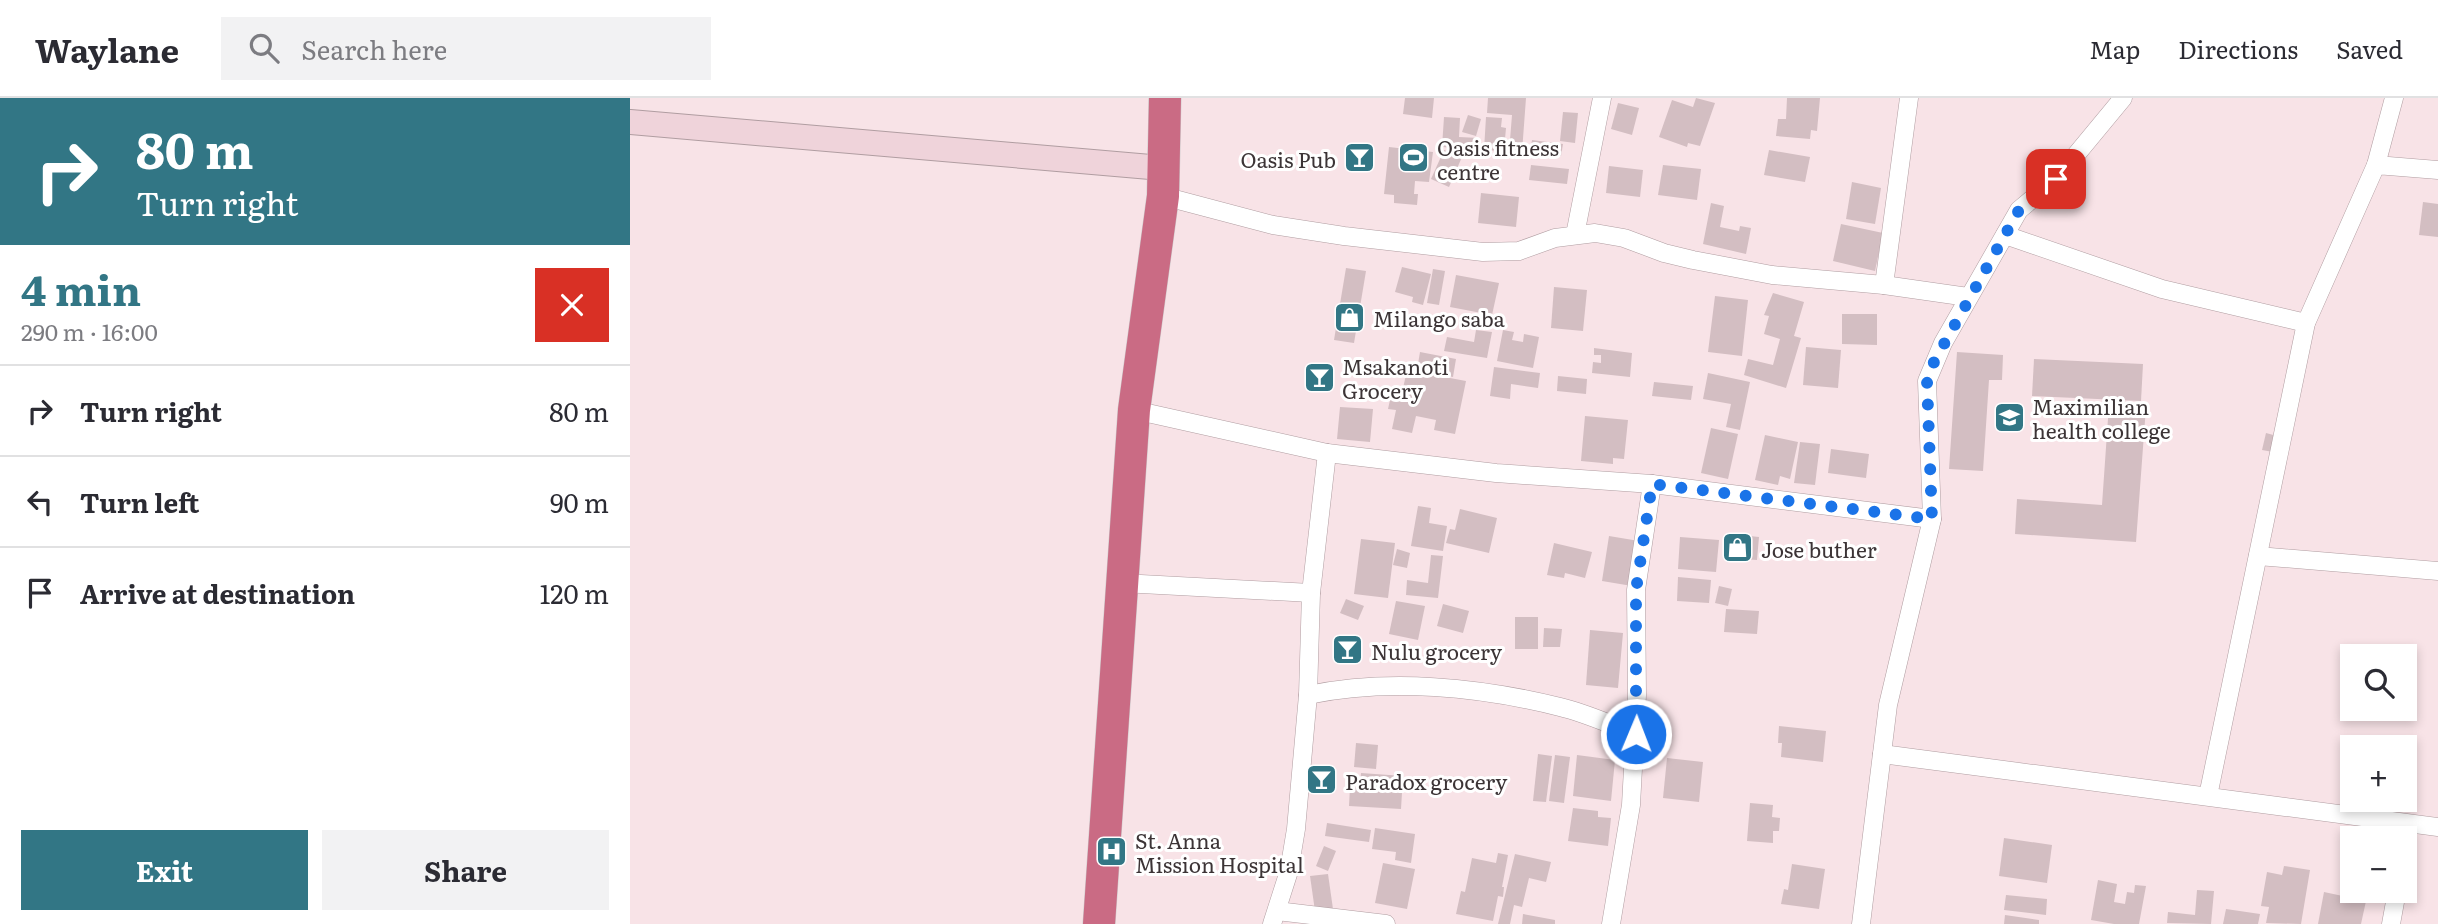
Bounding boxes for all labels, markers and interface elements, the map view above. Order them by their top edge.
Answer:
search box [221,17,711,80]
text: Waylane [35,24,179,73]
icon: search [245,29,283,67]
text: Search here [301,29,447,68]
text: Map [2089,31,2140,66]
text: Directions [2178,31,2298,66]
text: Saved [2336,31,2403,66]
text: 80 m [136,111,254,184]
icon: right [21,126,112,217]
place label: Oasis fitness centre [1437,131,1559,186]
bar icon: Oasis Pub [1342,141,1376,175]
sports icon: Oasis fitness centre [1397,141,1431,175]
place label: Oasis Pub [1240,143,1336,174]
pin [2026,149,2086,209]
icon: arrive [2037,160,2075,198]
text: Turn right [136,178,298,226]
text: 4 min [21,257,141,319]
button: close [535,268,609,342]
shop icon: Milango saba [1333,300,1367,334]
place label: Milango saba [1373,302,1506,333]
text: 290 m · 16:00 [21,314,158,348]
place label: Msakanoti Grocery [1342,350,1449,405]
bar icon: Msakanoti Grocery [1302,360,1336,394]
place label: Maximilian health college [2032,390,2171,445]
text: Turn right [80,391,222,430]
text: 80 m [549,391,609,430]
icon: right [21,392,59,430]
school or university icon: Maximilian health college [1992,400,2026,434]
text: Turn left [80,482,199,521]
text: 90 m [550,482,609,521]
icon: left [21,483,59,521]
shop icon: Jose buther [1721,531,1755,565]
place label: Jose buther [1761,533,1877,564]
text: Arrive at destination [80,573,355,612]
text: 120 m [540,573,609,612]
icon: arrive [21,574,59,612]
bar icon: Nulu grocery [1331,633,1365,667]
place label: Nulu grocery [1371,635,1503,666]
map controls [2340,644,2417,903]
button: search [2340,644,2417,721]
position arrow [1599,697,1673,771]
button: + [2340,735,2417,812]
bar icon: Paradox grocery [1305,763,1339,797]
place label: Paradox grocery [1345,765,1508,796]
place label: St. Anna Mission Hospital [1135,824,1304,879]
button: − [2340,826,2417,903]
button: Exit [21,830,308,910]
button: Share [322,830,609,910]
hospital icon: St. Anna Mission Hospital [1095,834,1129,868]

